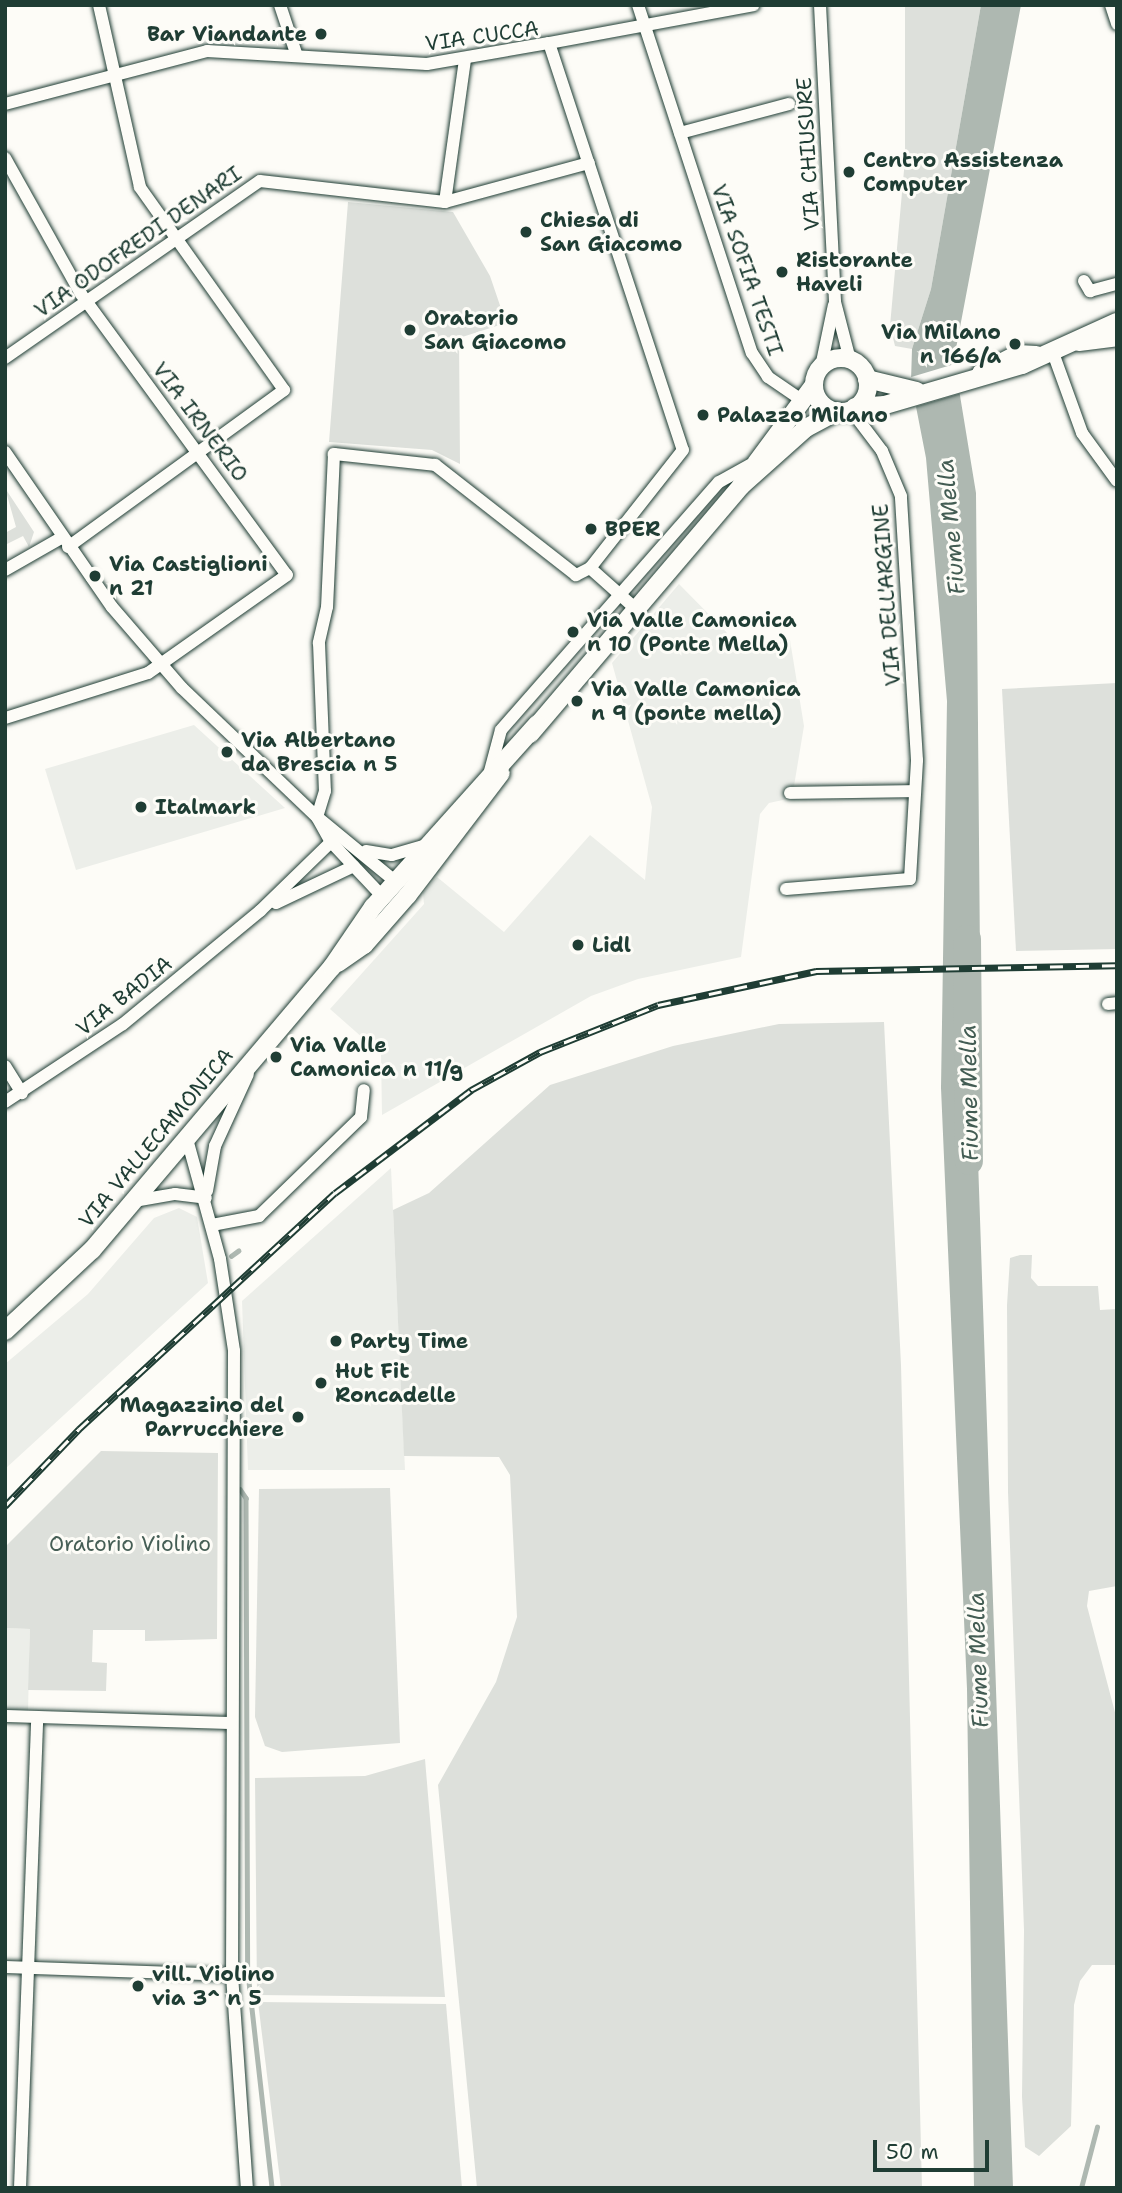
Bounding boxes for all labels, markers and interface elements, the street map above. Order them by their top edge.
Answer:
street label: VIA CUCCA [424,16,540,56]
place label: Bar Viandante [147,21,307,47]
marker: Bar Viandante [313,26,329,42]
street label: VIA CHIUSURE [791,77,825,231]
place label: Centro Assistenza Computer [863,147,1063,197]
street label: VIA ODOFREDI DENARI [30,161,246,323]
marker: Centro Assistenza Computer [841,164,857,180]
street label: VIA SOFIA TESTI [706,181,788,359]
place label: Chiesa di San Giacomo [540,207,682,257]
marker: Chiesa di San Giacomo [518,224,534,240]
place label: Ristorante Haveli [796,247,913,297]
marker: Ristorante Haveli [774,264,790,280]
place label: Oratorio San Giacomo [424,305,566,355]
place label: Via Milano n 166/a [881,319,1001,369]
marker: Oratorio San Giacomo [402,322,418,338]
marker: Via Milano n 166/a [1007,336,1023,352]
street label: VIA IRNERIO [147,357,253,487]
place label: Palazzo Milano [717,402,888,428]
marker: Palazzo Milano [695,407,711,423]
water label: Fiume Mella [931,458,971,596]
street label: VIA DELL'ARGINE [868,503,906,687]
place label: BPER [605,516,661,542]
marker: BPER [583,521,599,537]
place label: Via Castiglioni n 21 [109,551,268,601]
marker: Via Castiglioni n 21 [87,568,103,584]
place label: Via Valle Camonica n 10 (Ponte Mella) [587,607,797,657]
marker: Via Valle Camonica n 10 (Ponte Mella) [565,624,581,640]
place label: Via Valle Camonica n 9 (ponte mella) [591,676,801,726]
marker: Via Valle Camonica n 9 (ponte mella) [569,693,585,709]
place label: Via Albertano da Brescia n 5 [241,727,397,777]
marker: Via Albertano da Brescia n 5 [219,744,235,760]
place label: Italmark [155,794,256,820]
marker: Italmark [133,799,149,815]
place label: Lidl [592,932,631,958]
marker: Lidl [570,937,586,953]
street label: VIA BADIA [71,951,177,1041]
water label: Fiume Mella [954,1024,984,1162]
place label: Via Valle Camonica n 11/g [290,1032,463,1082]
street label: VIA VALLECAMONICA [73,1043,239,1233]
marker: Via Valle Camonica n 11/g [268,1049,284,1065]
place label: Party Time [350,1328,468,1354]
marker: Party Time [328,1333,344,1349]
place label: Hut Fit Roncadelle [335,1358,456,1408]
marker: Hut Fit Roncadelle [313,1375,329,1391]
place label: Magazzino del Parrucchiere [120,1392,284,1442]
marker: Magazzino del Parrucchiere [290,1409,306,1425]
park label: Oratorio Violino [49,1531,211,1557]
water label: Fiume Mella [962,1591,994,1729]
place label: vill. Violino via 3^ n 5 [152,1961,275,2011]
marker: vill. Violino via 3^ n 5 [130,1978,146,1994]
scale bar [877,2126,992,2170]
text: 50 m [886,2138,939,2166]

